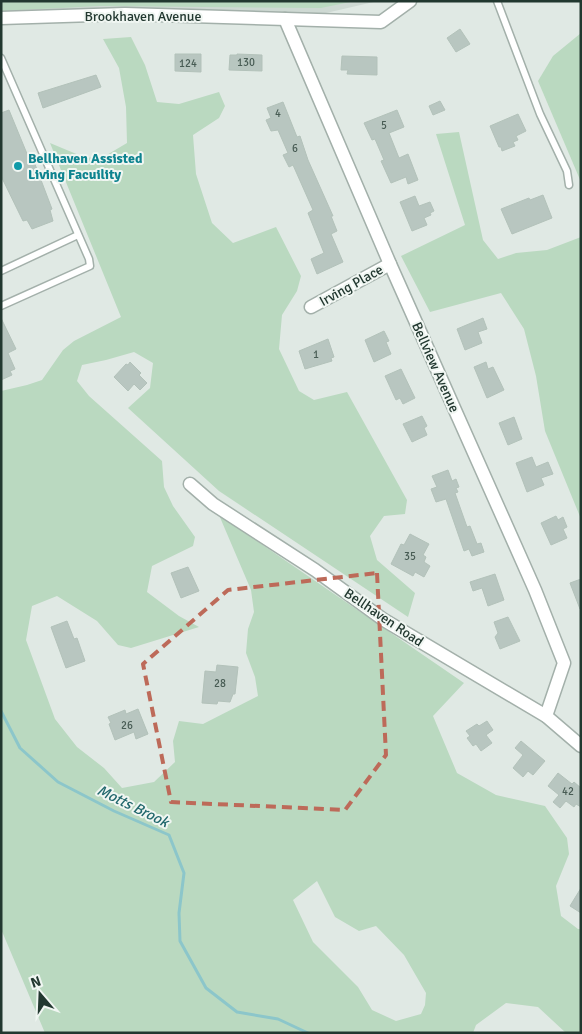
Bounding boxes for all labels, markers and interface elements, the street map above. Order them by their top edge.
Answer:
street label: Brookhaven Avenue [85,8,201,25]
house number: 130 [237,56,255,69]
house number: 124 [179,57,197,70]
house number: 4 [275,107,281,120]
house number: 5 [381,119,387,132]
house number: 6 [292,142,298,155]
place label: Bellhaven Assisted Living Facuility [28,150,143,183]
marker: Bellhaven Assisted Living Facuility [12,160,24,172]
street label: Irving Place [316,261,386,310]
street label: Bellview Avenue [408,319,463,415]
house number: 1 [313,348,319,361]
house number: 35 [404,550,416,563]
street label: Bellhaven Road [341,585,427,650]
house number: 28 [214,677,226,690]
house number: 26 [121,719,133,732]
water label: Motts Brook [94,781,173,832]
house number: 42 [562,785,574,798]
north arrow [15,969,65,1019]
text: N [29,973,43,992]

